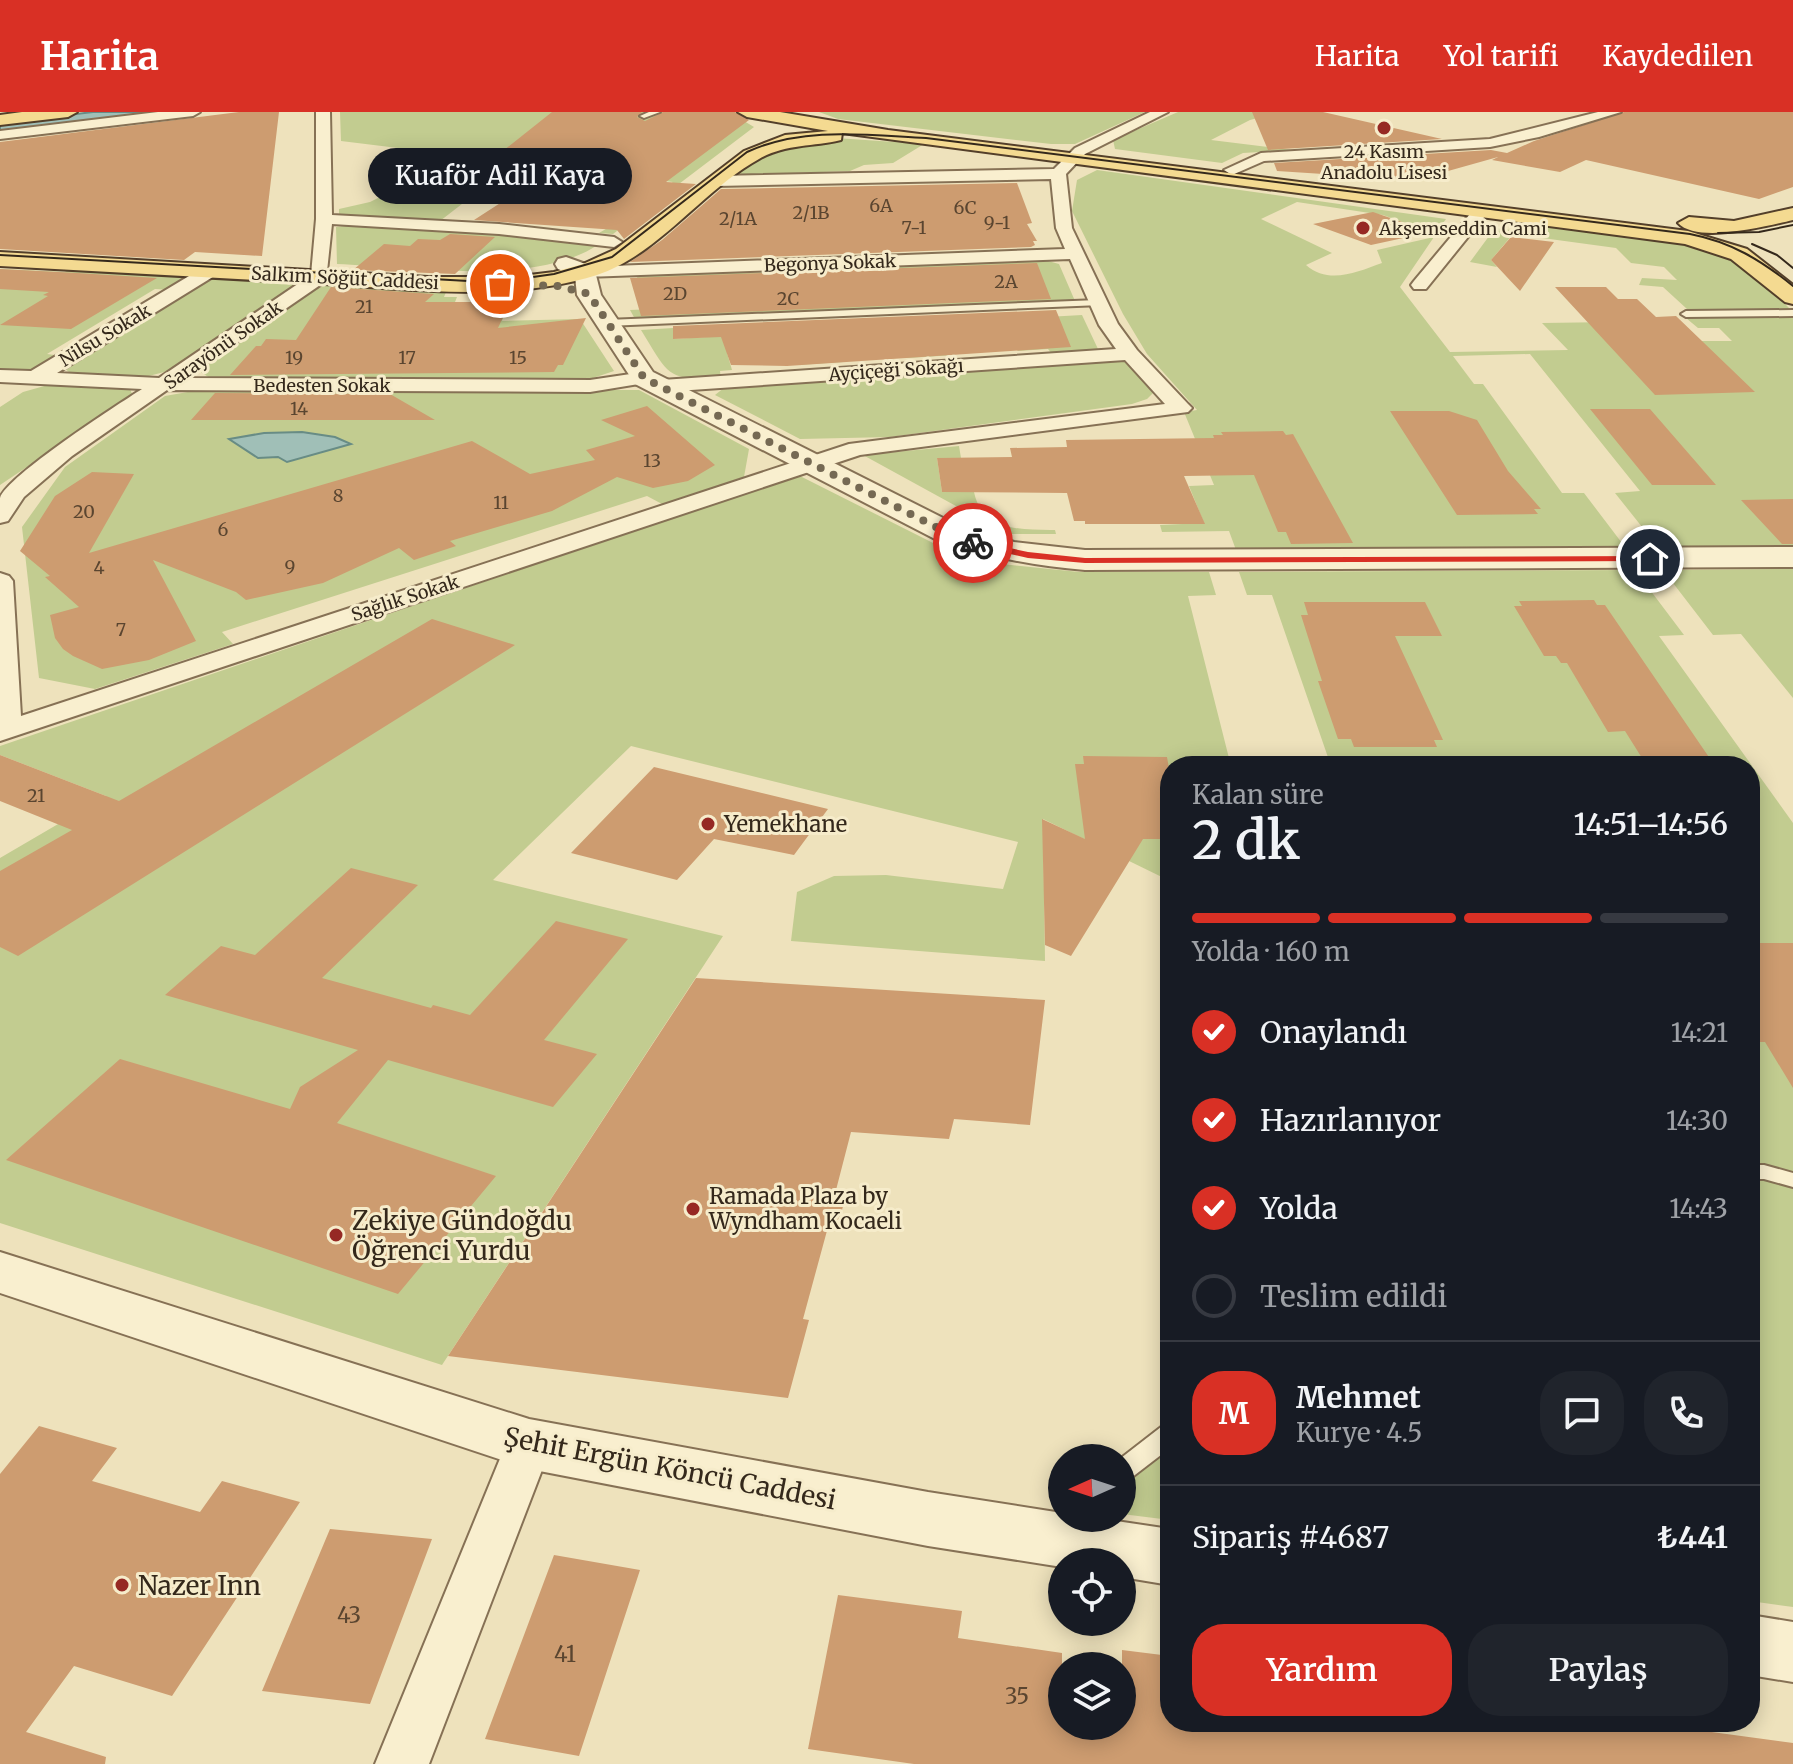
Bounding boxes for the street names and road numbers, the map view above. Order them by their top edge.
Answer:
street label: Begonya Sokak [763,249,897,277]
street label: Salkım Söğüt Caddesi [250,262,440,294]
street label: Sarayönü Sokak [159,295,287,394]
street label: Nilsu Sokak [55,298,156,371]
street label: Ayçiçeği Sokağı [827,354,964,386]
street label: Bedesten Sokak [253,374,391,397]
street label: Sağlık Sokak [348,570,462,626]
street label: Şehit Ergün Köncü Caddesi [501,1420,839,1516]

